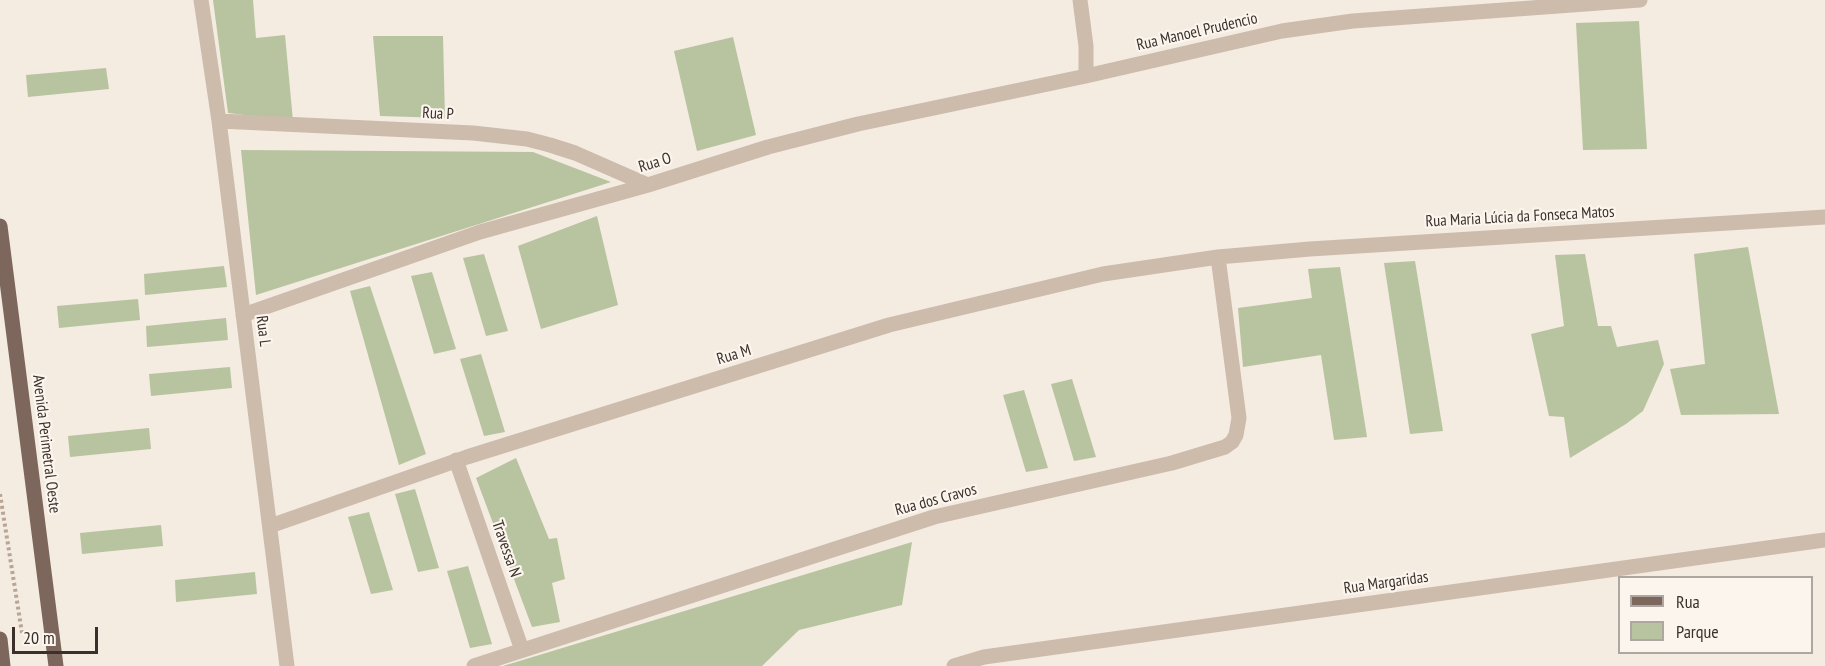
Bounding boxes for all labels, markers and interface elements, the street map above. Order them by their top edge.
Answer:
street label: Rua Manoel Prudencio [1135,9,1259,55]
street label: Rua P [422,104,454,124]
street label: Rua O [636,149,674,177]
street label: Rua Maria Lúcia da Fonseca Matos [1425,202,1615,232]
street label: Rua L [252,314,274,348]
street label: Rua M [715,341,753,369]
street label: Avenida Perimetral Oeste [28,374,64,514]
street label: Rua dos Cravos [893,480,979,520]
street label: Travessa N [487,518,525,580]
street label: Rua Margaridas [1342,568,1430,598]
legend [1618,576,1813,654]
text: Rua [1676,590,1700,613]
scale bar [15,615,100,653]
text: Parque [1676,620,1719,643]
text: 20 m [23,626,55,649]

